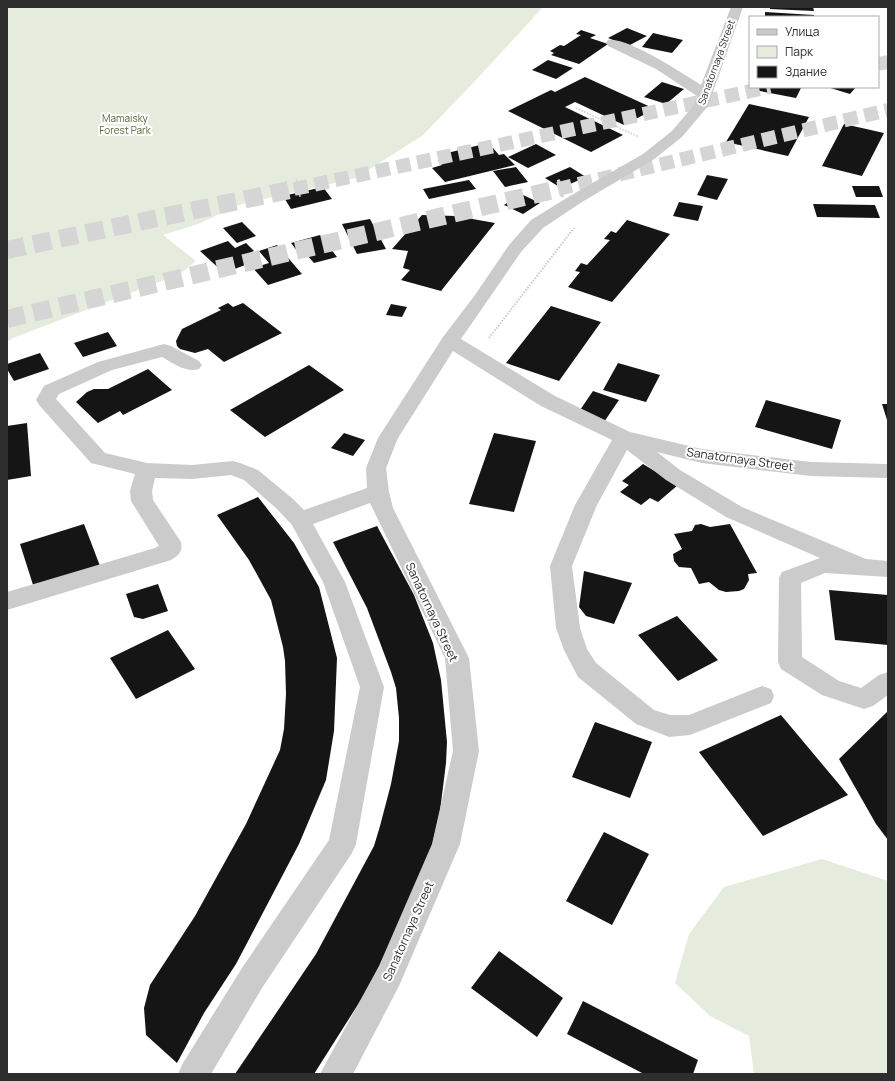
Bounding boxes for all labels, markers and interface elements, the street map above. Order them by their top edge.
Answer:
legend [749,16,879,88]
street label: Sanatornaya Street [694,17,738,107]
text: Улица [785,23,819,40]
text: Парк [785,43,814,60]
text: Здание [785,63,827,80]
park label: Mamaisky Forest Park [99,111,152,137]
street label: Sanatornaya Street [685,443,795,475]
street label: Sanatornaya Street [402,560,463,665]
street label: Sanatornaya Street [378,878,438,984]

